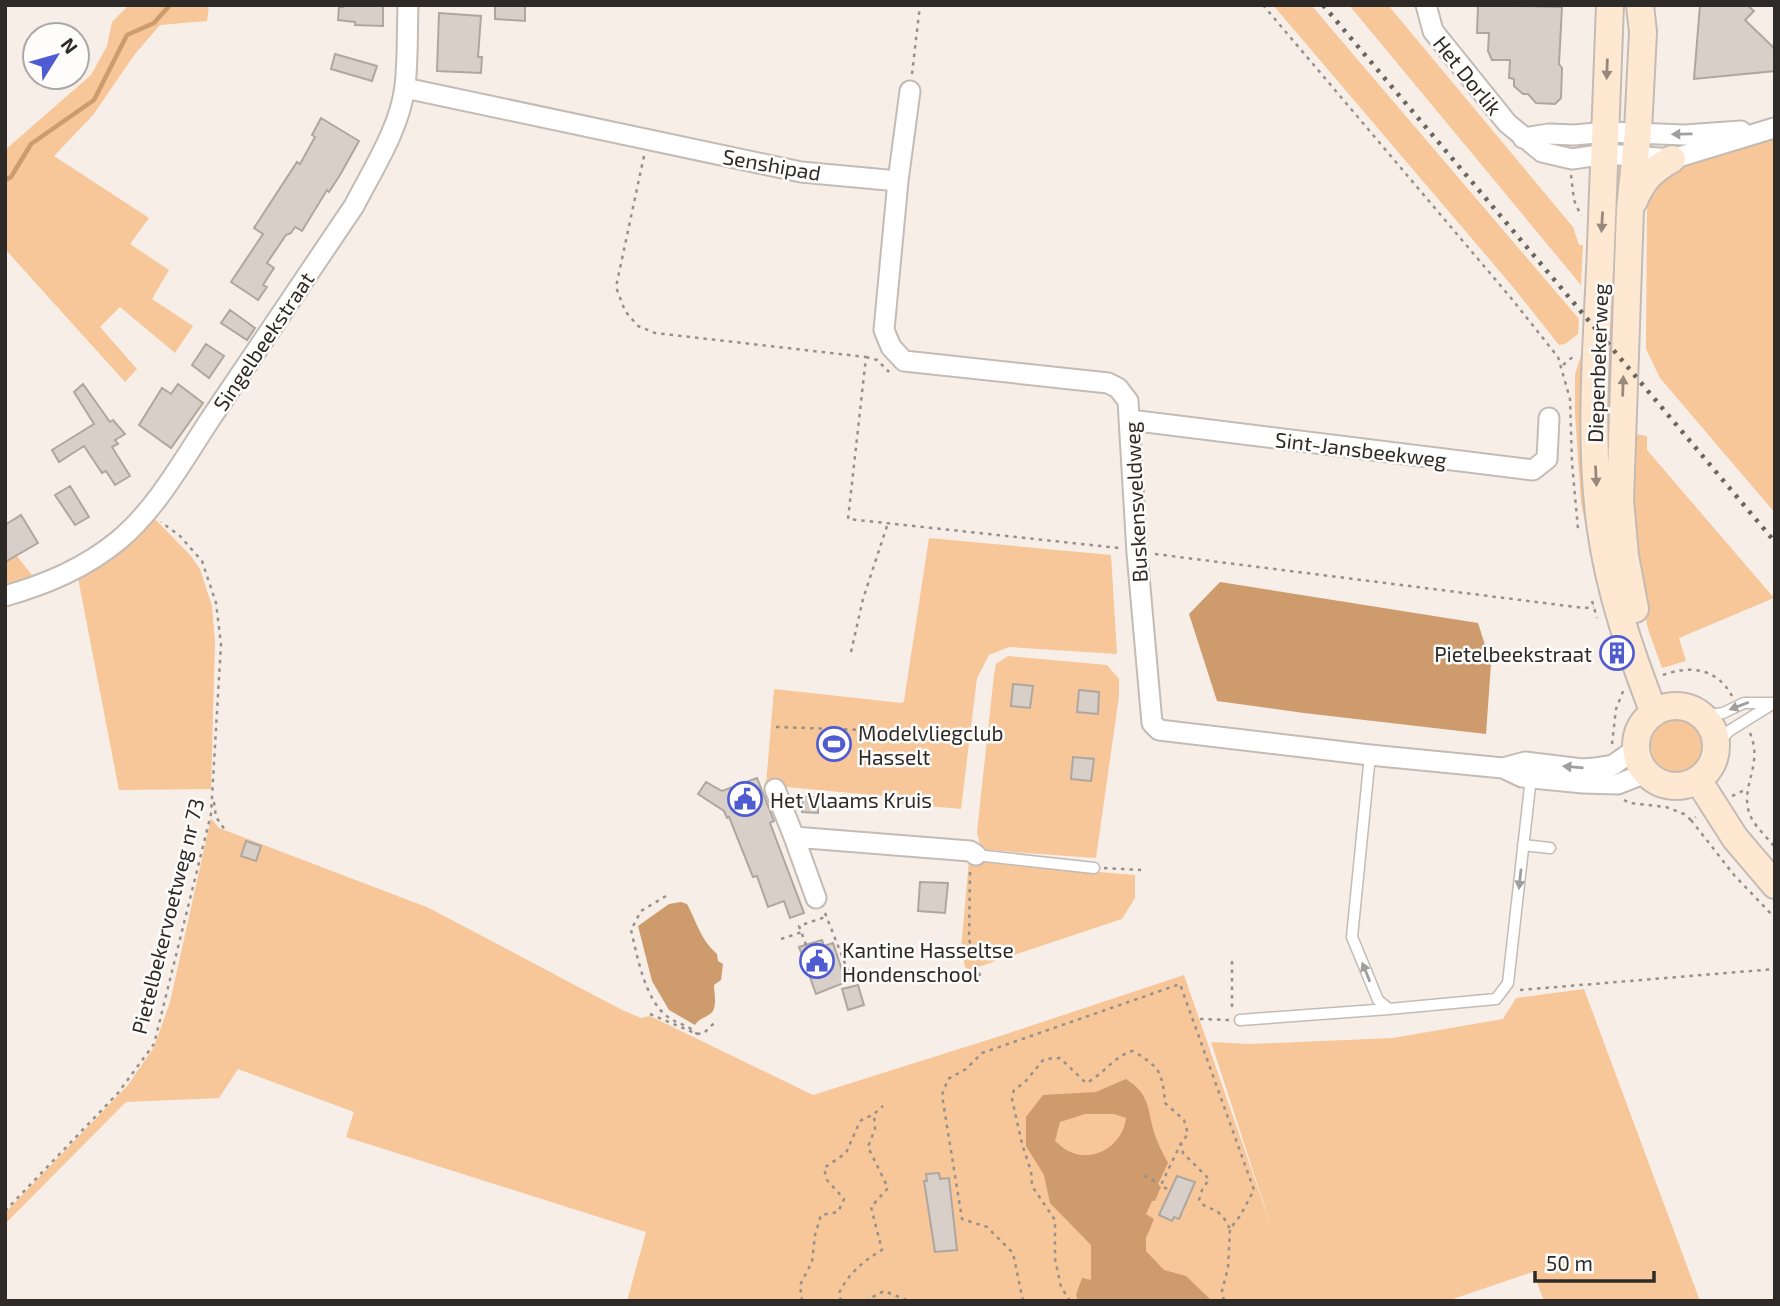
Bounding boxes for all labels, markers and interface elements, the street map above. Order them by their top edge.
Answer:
north arrow [21,21,91,91]
street label: Het Dorlik [1429,30,1508,120]
text: N [57,33,83,58]
one-way arrow [1602,58,1613,80]
one-way arrow [1670,128,1692,140]
street label: Senshipad [721,143,823,185]
one-way arrow [1597,211,1608,233]
street label: Singelbeekstraat [207,267,319,415]
street label: Diepenbekerweg [1582,283,1612,443]
one-way arrow [1618,375,1629,397]
street label: Buskensveldweg [1118,421,1152,583]
street label: Sint-Jansbeekweg [1274,426,1449,472]
one-way arrow [1591,465,1602,487]
building icon: Pietelbeekstraat [1598,634,1636,672]
place label: Pietelbeekstraat [1434,641,1592,666]
one-way arrow [1728,701,1749,712]
place label: Modelvliegclub Hasselt [858,720,1003,769]
sports icon: Modelvliegclub Hasselt [815,725,853,763]
one-way arrow [1562,762,1584,773]
public building icon: Het Vlaams Kruis [726,780,764,818]
place label: Het Vlaams Kruis [770,787,932,812]
street label: Pietelbekervoetweg nr 73 [126,796,208,1036]
one-way arrow [1514,868,1525,890]
place label: Kantine Hasseltse Hondenschool [842,937,1014,986]
public building icon: Kantine Hasseltse Hondenschool [798,942,836,980]
one-way arrow [1361,961,1372,982]
scale bar [1535,1240,1654,1284]
text: 50 m [1546,1250,1593,1275]

